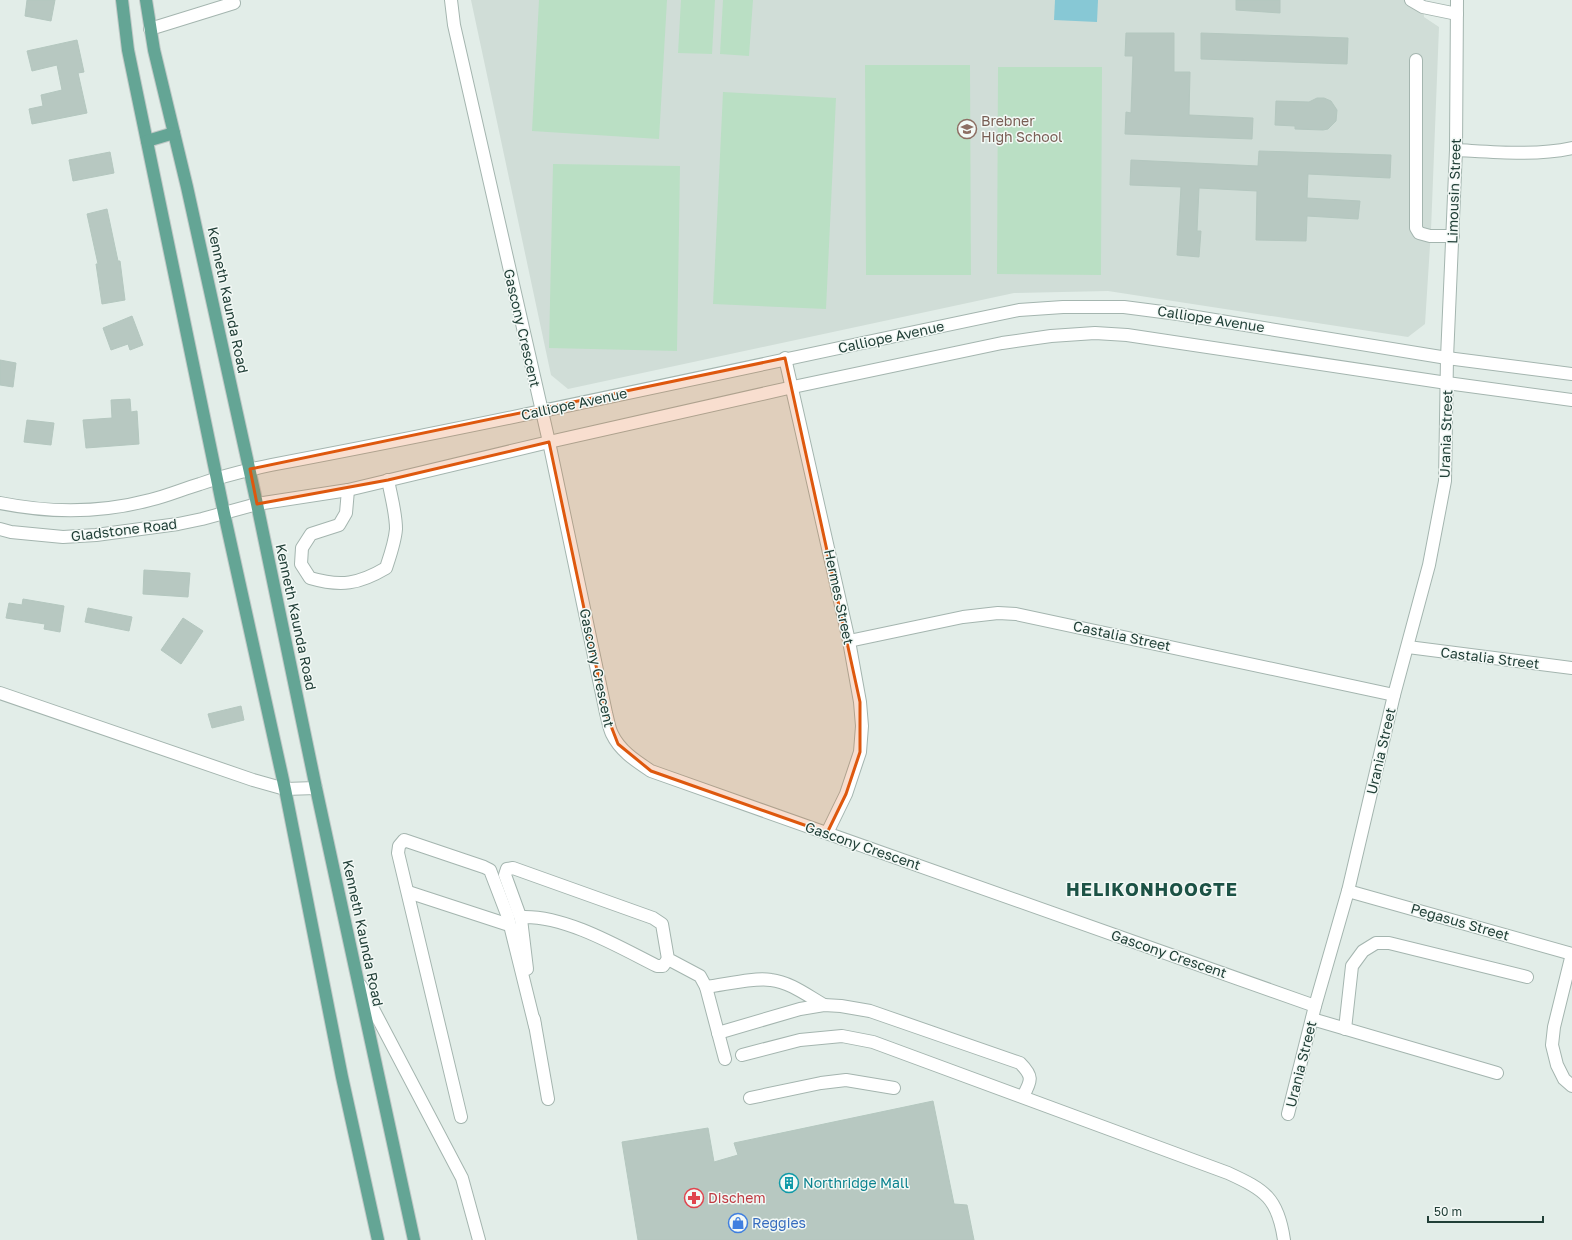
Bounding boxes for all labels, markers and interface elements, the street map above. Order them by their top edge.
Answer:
place label: Brebner High School [981,112,1063,145]
school or university icon: Brebner High School [956,118,978,140]
street label: Limousin Street [1443,138,1464,244]
street label: Kenneth Kaunda Road [205,225,252,375]
street label: Gascony Crescent [501,267,544,389]
street label: Calliope Avenue [1156,302,1266,335]
street label: Calliope Avenue [836,317,946,356]
street label: Calliope Avenue [519,384,629,423]
street label: Urania Street [1435,389,1456,479]
street label: Gladstone Road [70,515,178,544]
street label: Kenneth Kaunda Road [273,542,320,692]
street label: Hermes Street [821,548,858,646]
street label: Gascony Crescent [577,607,618,729]
street label: Castalia Street [1072,617,1173,654]
street label: Castalia Street [1440,643,1540,672]
street label: Urania Street [1362,706,1399,796]
street label: Gascony Crescent [803,818,923,873]
street label: Kenneth Kaunda Road [340,858,387,1008]
district label: HELIKONHOOGTE [1066,878,1238,900]
street label: Pegasus Street [1409,899,1511,944]
street label: Gascony Crescent [1109,926,1229,981]
street label: Urania Street [1282,1019,1319,1109]
building icon: Northridge Mall [778,1172,800,1194]
place label: Northridge Mall [803,1174,909,1191]
pharmacy icon: Dischem [683,1187,705,1209]
place label: Dischem [708,1189,766,1206]
scale bar [1428,1198,1543,1224]
text: 50 m [1434,1204,1462,1219]
shop icon: Reggies [727,1212,749,1234]
place label: Reggies [752,1214,806,1231]

